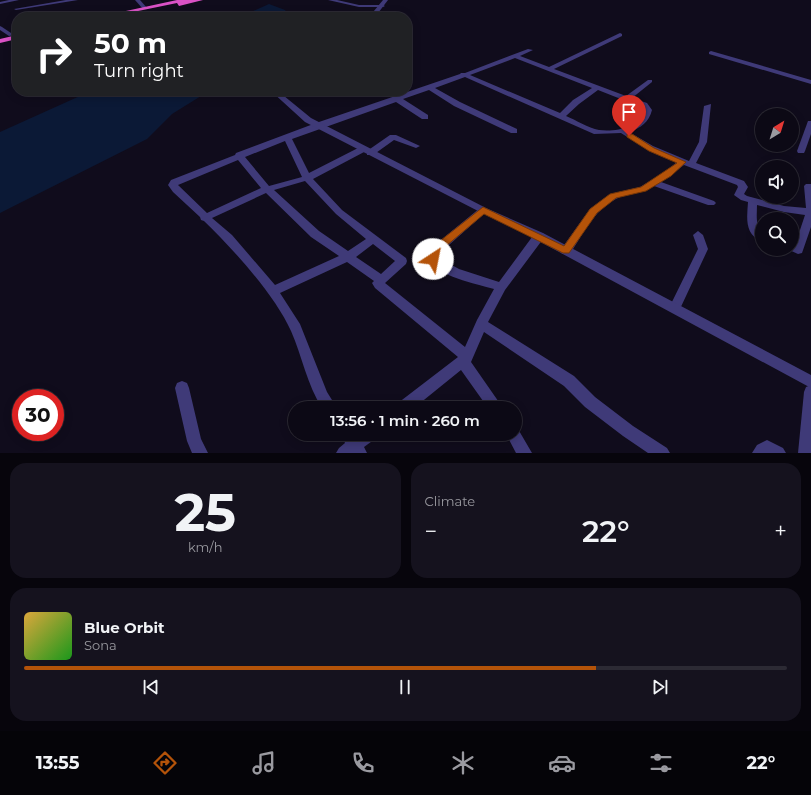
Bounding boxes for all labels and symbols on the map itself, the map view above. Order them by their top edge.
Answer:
pin [612,95,646,136]
north arrow [755,108,799,152]
position arrow [412,238,454,280]
speed limit sign: 30 [12,389,64,441]

